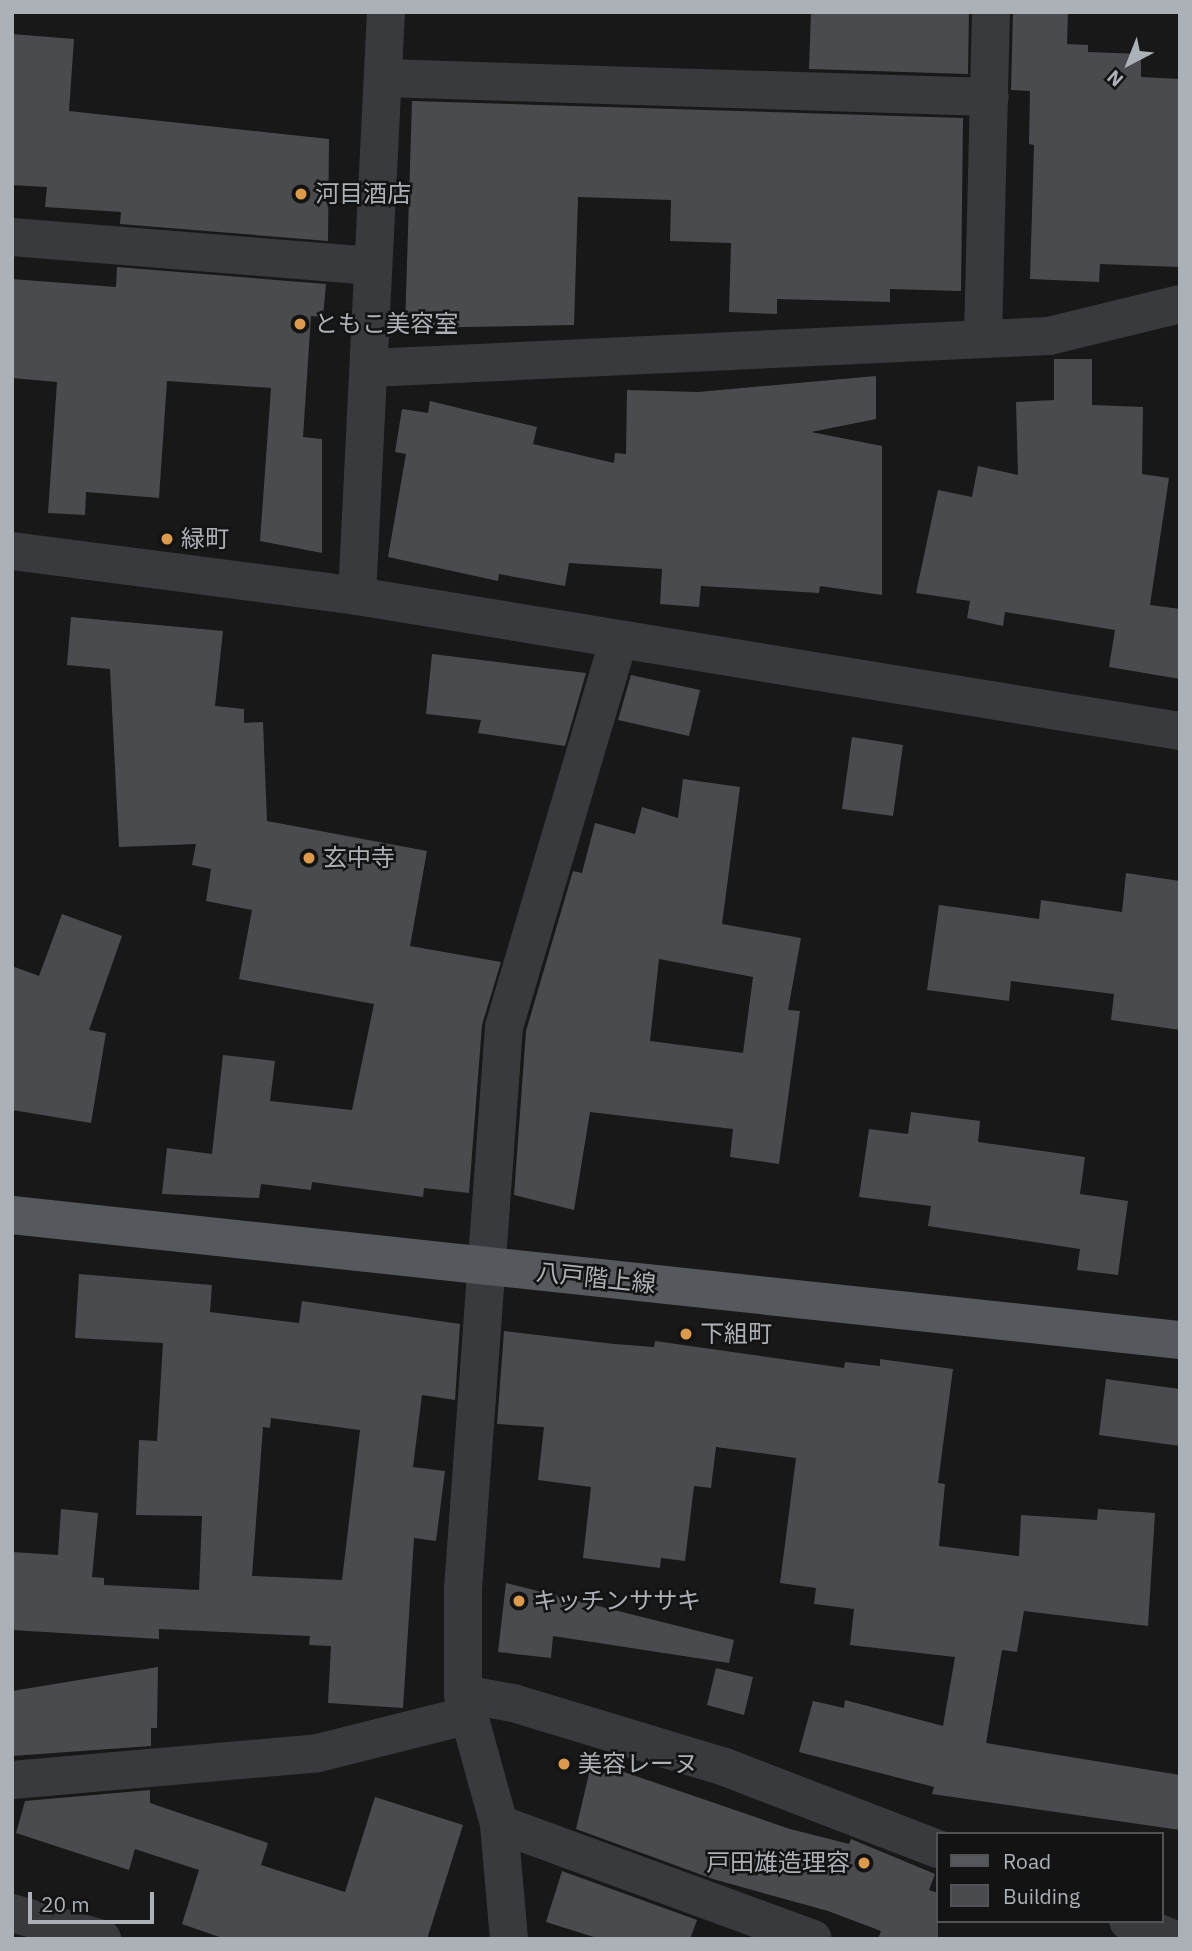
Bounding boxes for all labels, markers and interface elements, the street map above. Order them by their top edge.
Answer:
north arrow [1094,28,1164,98]
text: N [1102,65,1128,92]
place label: 河目酒店 [315,180,411,208]
marker: 河目酒店 [293,186,309,202]
place label: ともこ美容室 [314,310,458,338]
marker: ともこ美容室 [292,316,308,332]
place label: 緑町 [181,525,229,553]
marker: 緑町 [159,531,175,547]
place label: 玄中寺 [323,844,395,872]
marker: 玄中寺 [301,850,317,866]
street label: 八戸階上線 [535,1257,657,1299]
place label: 下組町 [700,1320,772,1348]
marker: 下組町 [678,1326,694,1342]
place label: キッチンササキ [533,1587,701,1615]
marker: キッチンササキ [511,1593,527,1609]
place label: 美容レーヌ [578,1750,698,1778]
marker: 美容レーヌ [556,1756,572,1772]
legend [936,1832,1164,1923]
text: Road [1003,1847,1051,1875]
place label: 戸田雄造理容 [706,1849,850,1877]
marker: 戸田雄造理容 [856,1855,872,1871]
scale bar [32,1878,158,1922]
text: Building [1003,1882,1080,1910]
text: 20 m [41,1890,90,1918]

